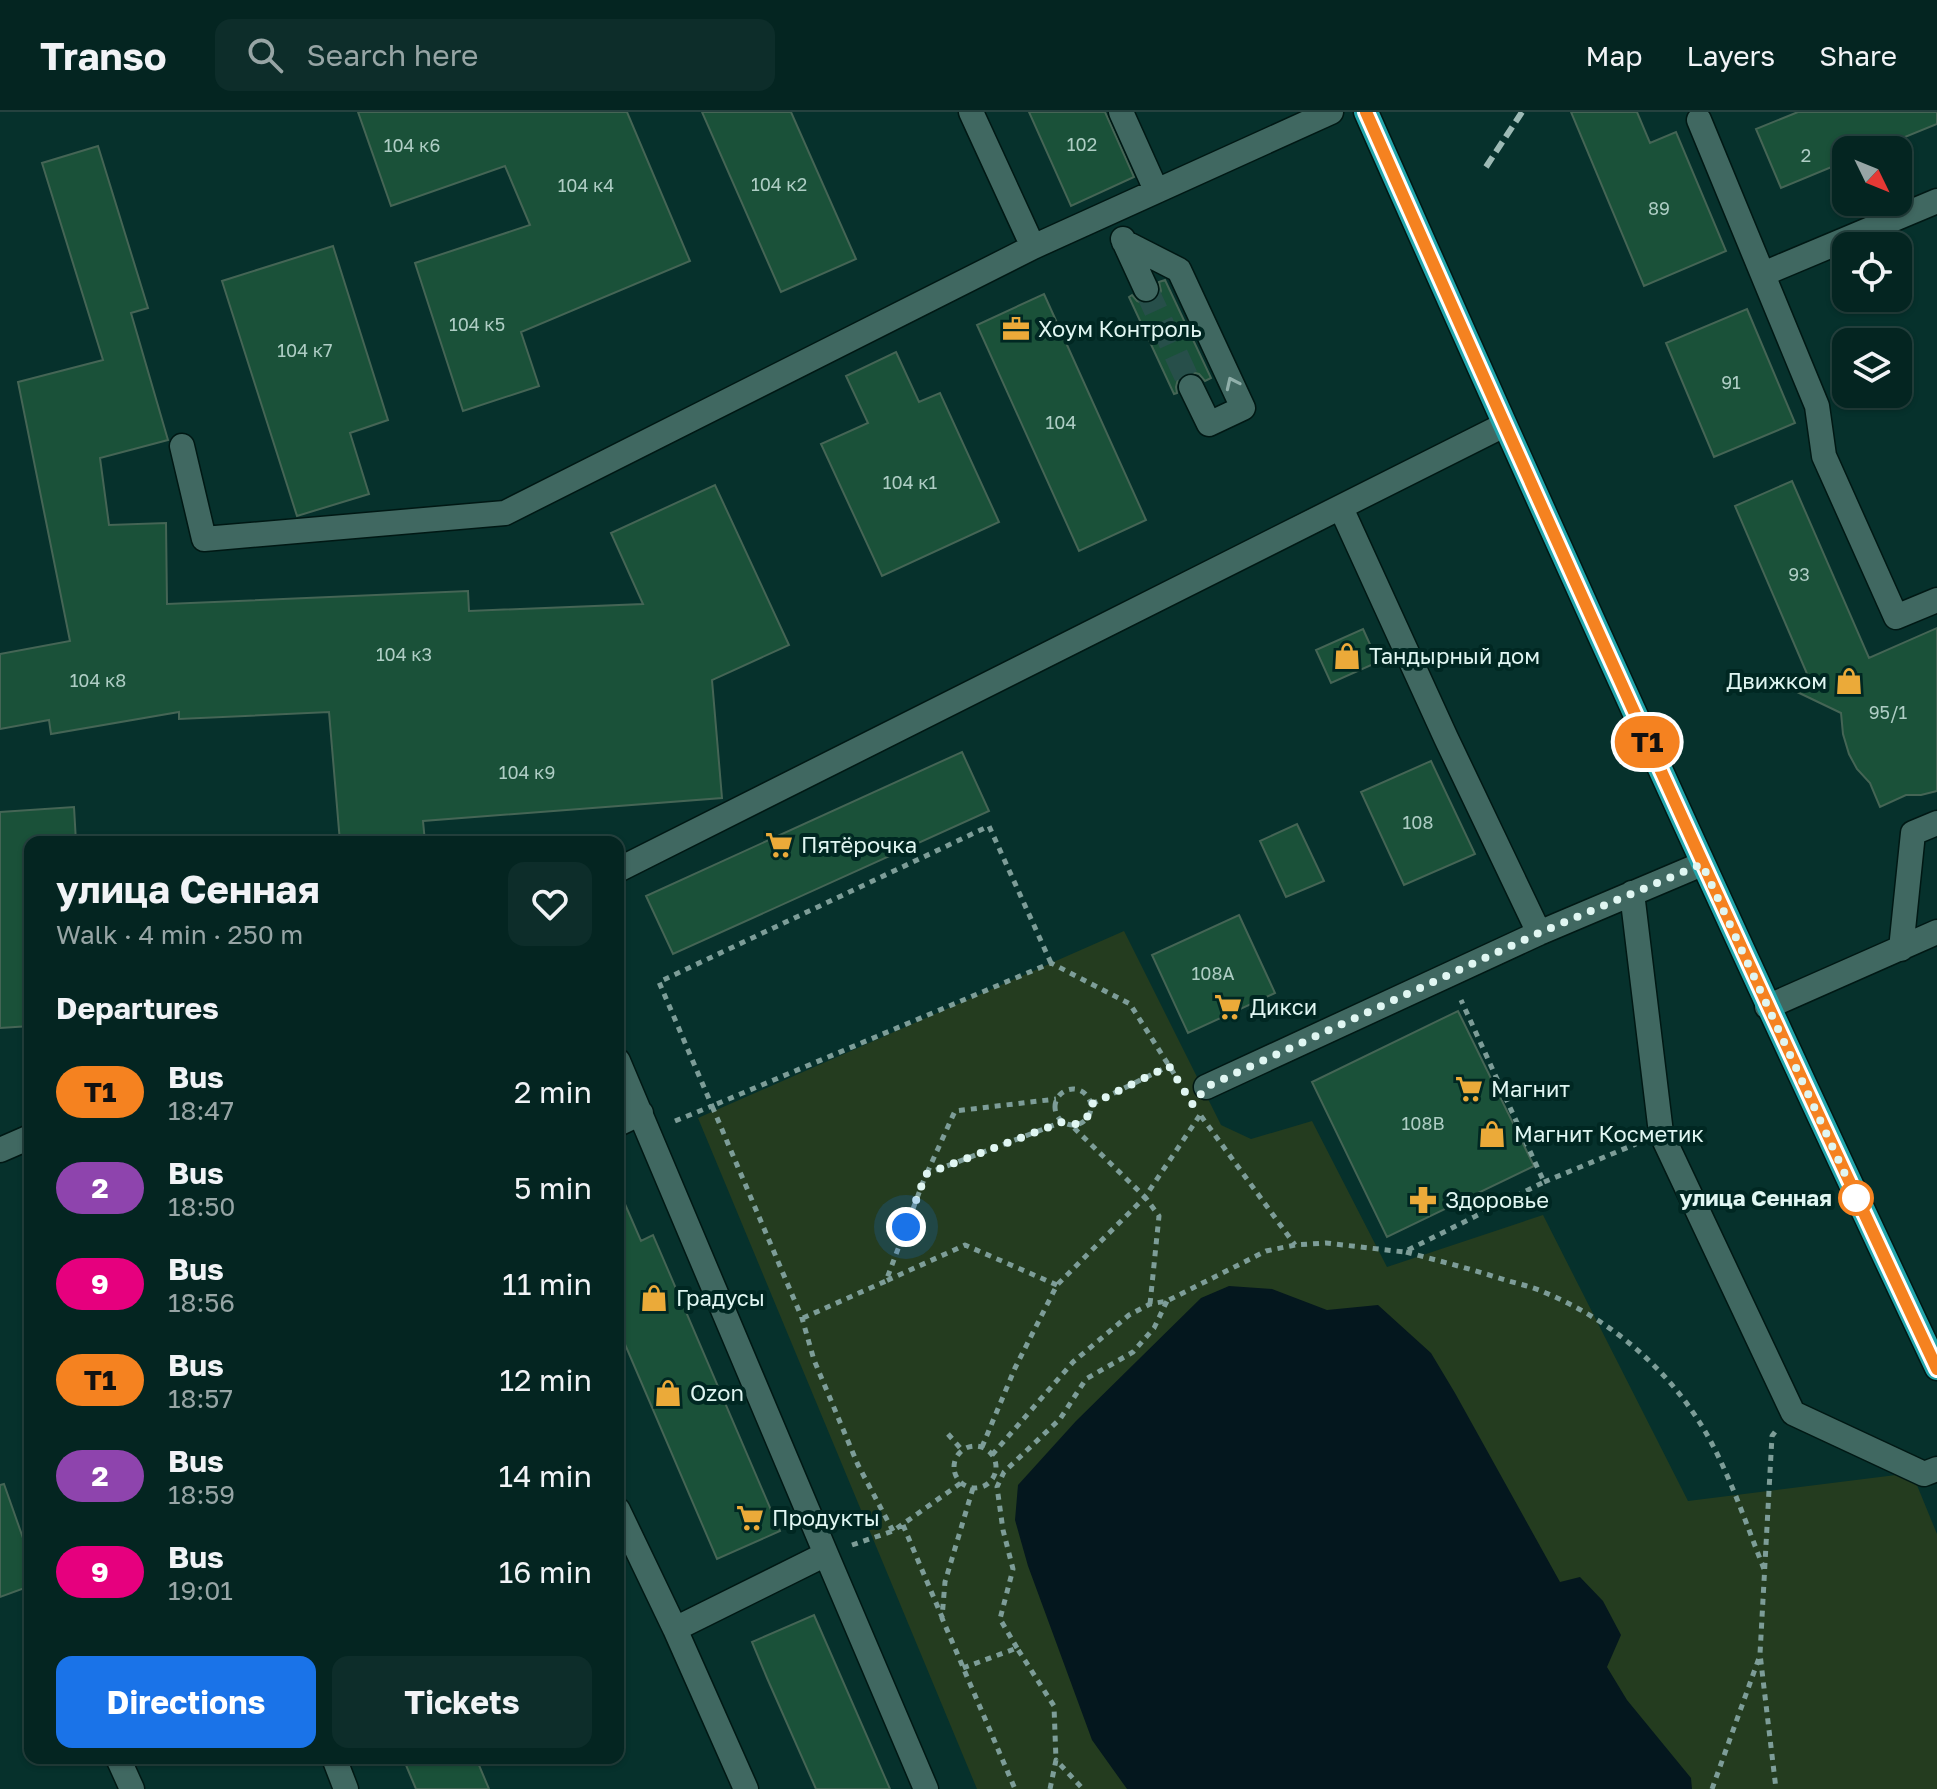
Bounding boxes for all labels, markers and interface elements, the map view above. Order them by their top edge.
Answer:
search box [215,19,775,91]
text: Transo [40,33,167,78]
icon: search [243,33,287,77]
text: Search here [307,37,478,73]
text: Map [1585,39,1643,72]
text: Layers [1687,39,1775,72]
text: Share [1819,39,1897,72]
house number: 102 [1067,133,1097,155]
house number: 104 к6 [384,134,440,156]
north arrow [1832,136,1912,216]
map controls [1832,136,1912,408]
house number: 2 [1801,144,1811,166]
house number: 104 к2 [751,173,807,195]
house number: 104 к4 [558,174,614,196]
house number: 89 [1648,197,1670,219]
button: locate [1832,232,1912,312]
house number: 104 к5 [449,313,505,335]
office icon: Хоум Контроль [1001,314,1031,344]
place label: Хоум Контроль [1038,315,1202,342]
button: layers [1832,328,1912,408]
house number: 104 к7 [277,339,333,361]
house number: 91 [1721,371,1741,393]
one-way arrow [1225,377,1241,392]
house number: 104 [1046,411,1076,433]
house number: 104 к1 [883,471,937,493]
house number: 93 [1788,563,1810,585]
shop icon: Тандырный дом [1332,641,1362,671]
place label: Тандырный дом [1369,642,1540,669]
house number: 104 к3 [376,643,432,665]
shop icon: Движком [1834,666,1864,696]
place label: Движком [1726,667,1827,694]
house number: 104 к8 [70,669,126,691]
house number: 95/1 [1869,701,1908,723]
line badge: Т1 [1611,716,1683,768]
text: Т1 [1631,725,1663,758]
house number: 104 к9 [499,761,555,783]
house number: 108 [1403,811,1433,833]
supermarket icon: Пятёрочка [764,830,794,860]
place label: Пятёрочка [801,831,917,858]
button: heart [508,862,592,946]
text: улица Сенная [56,866,320,911]
text: Walk · 4 min · 250 m [56,919,303,950]
house number: 108А [1192,962,1234,984]
text: Departures [56,990,219,1026]
supermarket icon: Дикси [1213,992,1243,1022]
place label: Дикси [1250,993,1317,1020]
text: Bus [168,1059,224,1095]
text: 2 min [514,1074,592,1110]
supermarket icon: Магнит [1454,1074,1484,1104]
text: Т1 [84,1075,116,1108]
place label: Магнит [1491,1075,1570,1102]
text: 18:47 [168,1095,234,1126]
house number: 108В [1402,1112,1444,1134]
shop icon: Магнит Косметик [1477,1119,1507,1149]
place label: Магнит Косметик [1514,1120,1704,1147]
text: Bus [168,1155,224,1191]
text: 5 min [514,1170,592,1206]
text: 2 [91,1171,109,1204]
marker: улица Сенная [1839,1181,1873,1215]
place label: улица Сенная [1679,1184,1832,1211]
pharmacy icon: Здоровье [1408,1185,1438,1215]
place label: Здоровье [1445,1186,1549,1213]
text: 18:50 [168,1191,235,1222]
your location [886,1207,926,1247]
text: Bus [168,1251,224,1287]
text: 11 min [502,1266,592,1302]
text: 9 [91,1267,109,1300]
shop icon: Градусы [639,1283,669,1313]
place label: Градусы [676,1284,765,1311]
text: 18:56 [168,1287,235,1318]
text: Bus [168,1347,224,1383]
text: 12 min [500,1362,592,1398]
text: Т1 [84,1363,116,1396]
shop icon: Ozon [653,1378,683,1408]
place label: Ozon [690,1379,744,1406]
text: 18:57 [168,1383,233,1414]
text: Bus [168,1443,224,1479]
text: 14 min [499,1458,592,1494]
text: 2 [91,1459,109,1492]
text: 18:59 [168,1479,235,1510]
supermarket icon: Продукты [735,1503,765,1533]
place label: Продукты [772,1504,880,1531]
text: Bus [168,1539,224,1575]
text: 16 min [499,1554,592,1590]
text: 9 [91,1555,109,1588]
text: 19:01 [168,1575,233,1606]
button: Directions [56,1656,316,1748]
button: Tickets [332,1656,592,1748]

